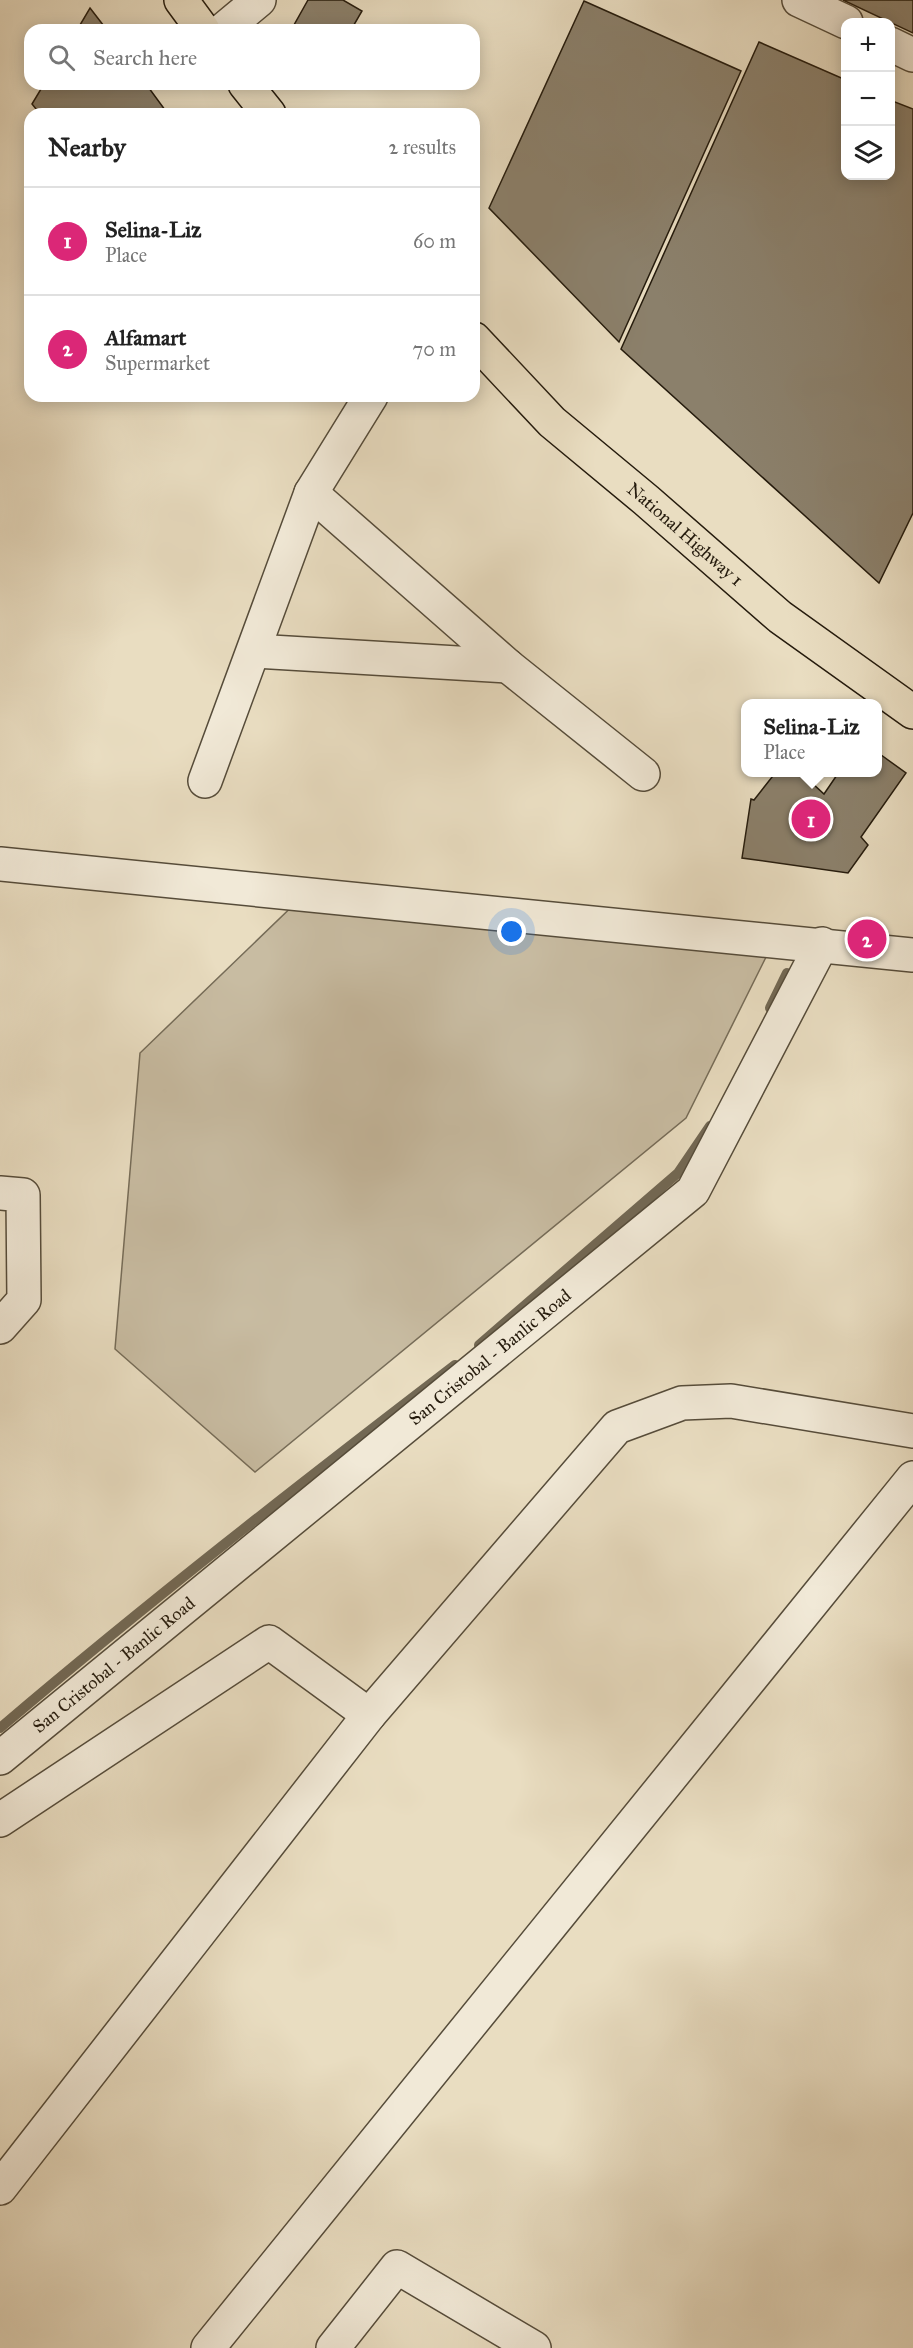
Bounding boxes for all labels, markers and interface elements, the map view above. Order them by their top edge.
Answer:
map controls [841,18,895,180]
button: + [841,18,895,72]
search box [24,24,480,90]
icon: search [45,41,78,74]
text: Search here [93,44,197,71]
button: − [841,72,895,126]
button: layers [841,126,895,180]
text: Nearby [48,131,126,163]
text: 2 results [388,135,456,159]
text: Selina-Liz [105,216,202,243]
text: 1 [64,229,71,253]
text: 60 m [413,229,456,253]
text: Place [105,243,147,267]
text: Alfamart [105,324,186,351]
text: 2 [63,337,72,361]
text: 70 m [413,337,456,361]
text: Supermarket [105,351,210,375]
street label: National Highway 1 [623,478,748,591]
popup [741,699,882,777]
text: Selina-Liz [763,713,860,740]
text: Place [763,740,805,764]
pin: 1 [792,796,830,842]
pin: 2 [848,916,886,962]
your location [497,917,526,946]
street label: San Cristobal - Banlic Road [404,1284,575,1430]
street label: San Cristobal - Banlic Road [28,1592,199,1738]

